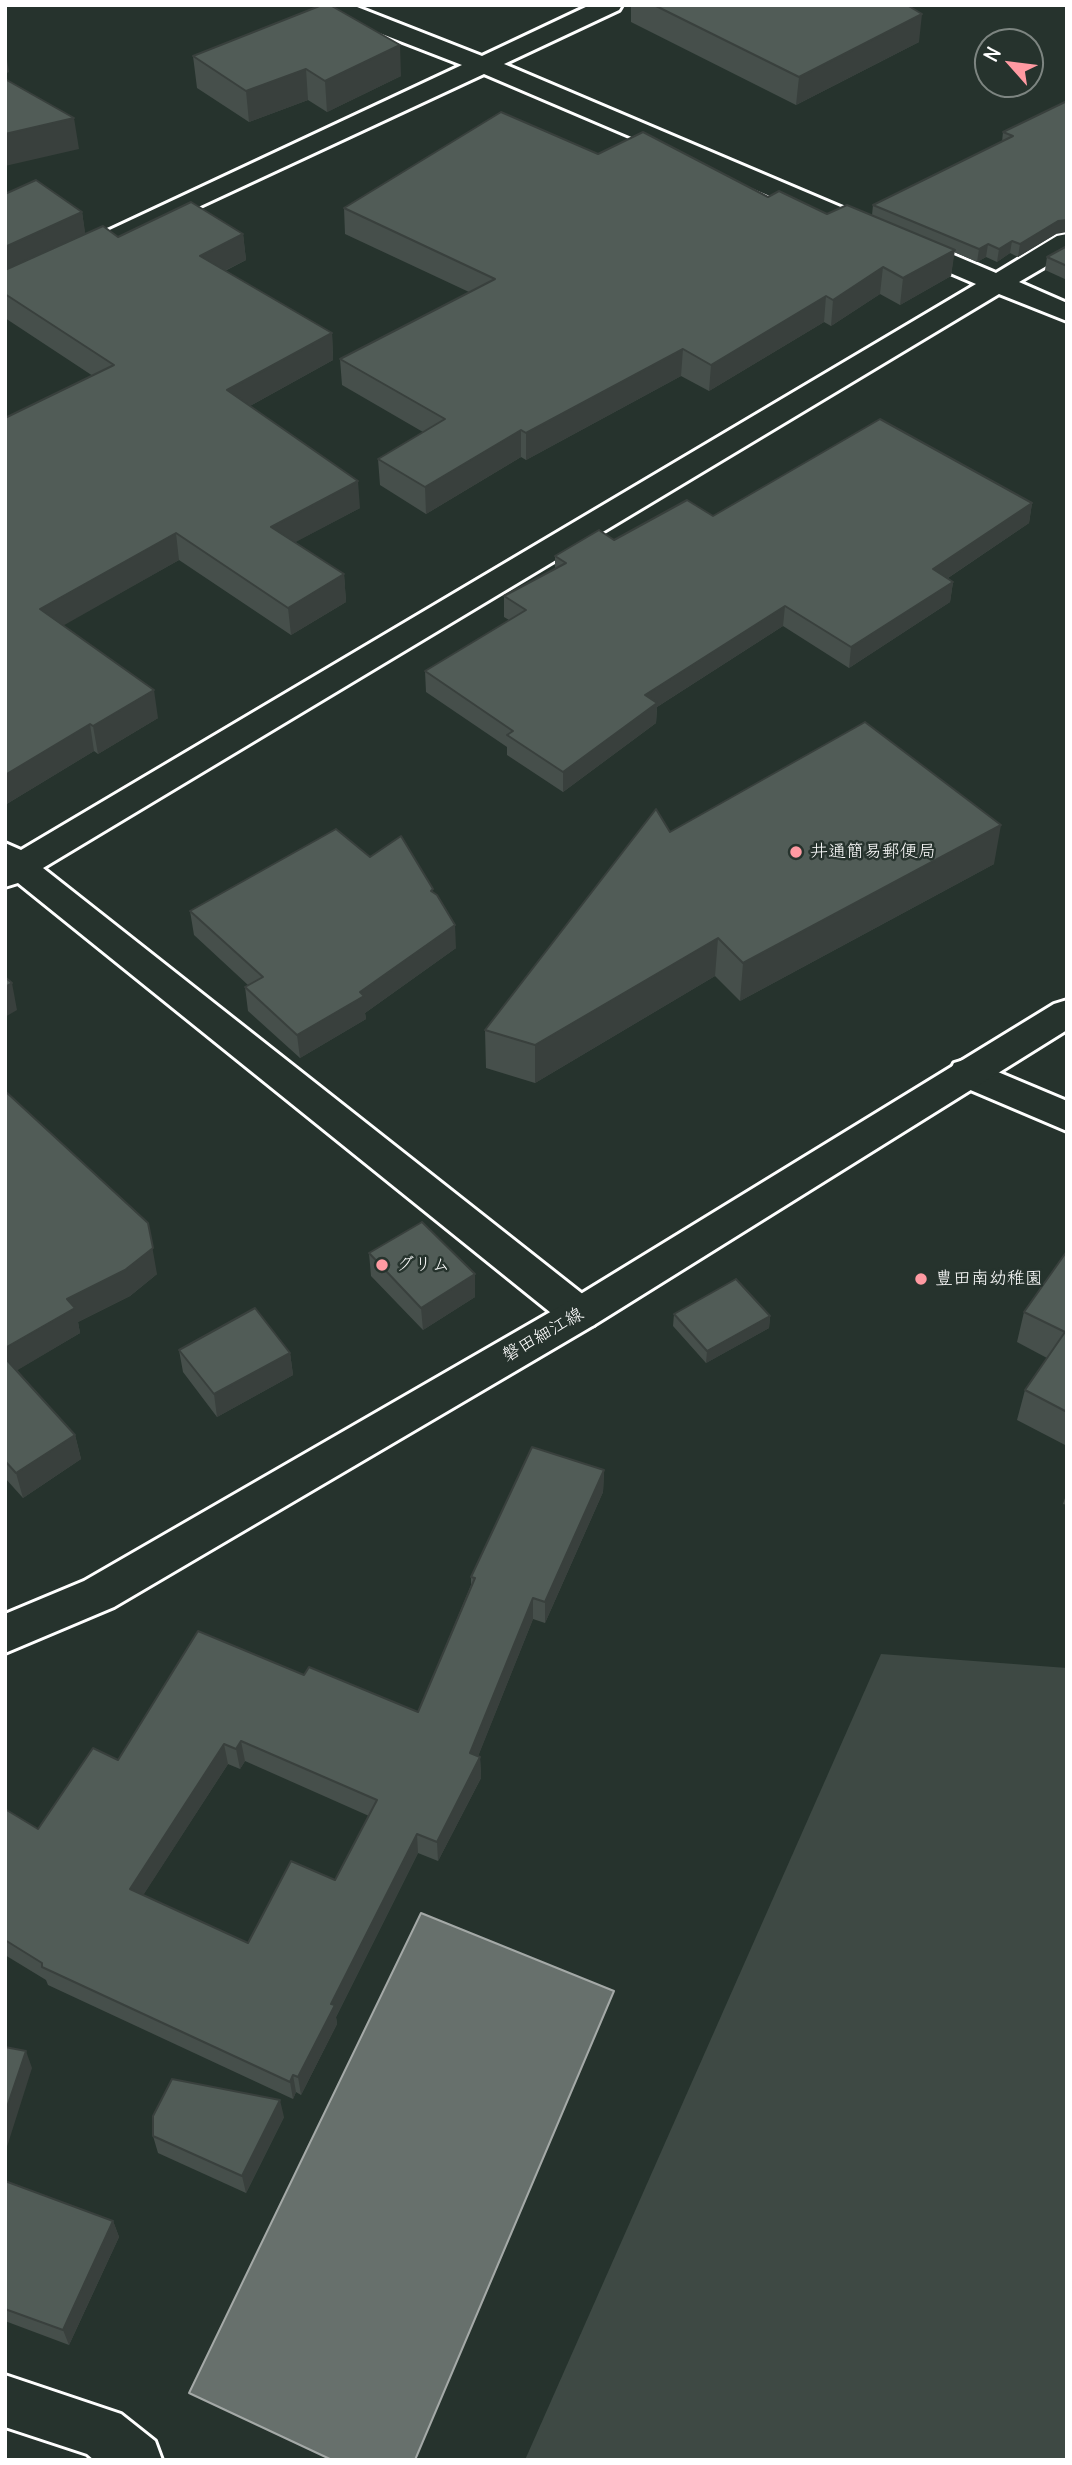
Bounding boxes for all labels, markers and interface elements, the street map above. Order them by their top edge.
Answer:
north arrow [974,28,1044,98]
text: N [979,43,1006,66]
place label: 井通簡易郵便局 [810,841,936,863]
marker: 井通簡易郵便局 [788,844,804,860]
place label: グリム [396,1254,450,1276]
marker: グリム [374,1257,390,1273]
place label: 豊田南幼稚園 [935,1268,1043,1290]
marker: 豊田南幼稚園 [913,1271,929,1287]
street label: 磐田細江線 [499,1303,587,1367]

